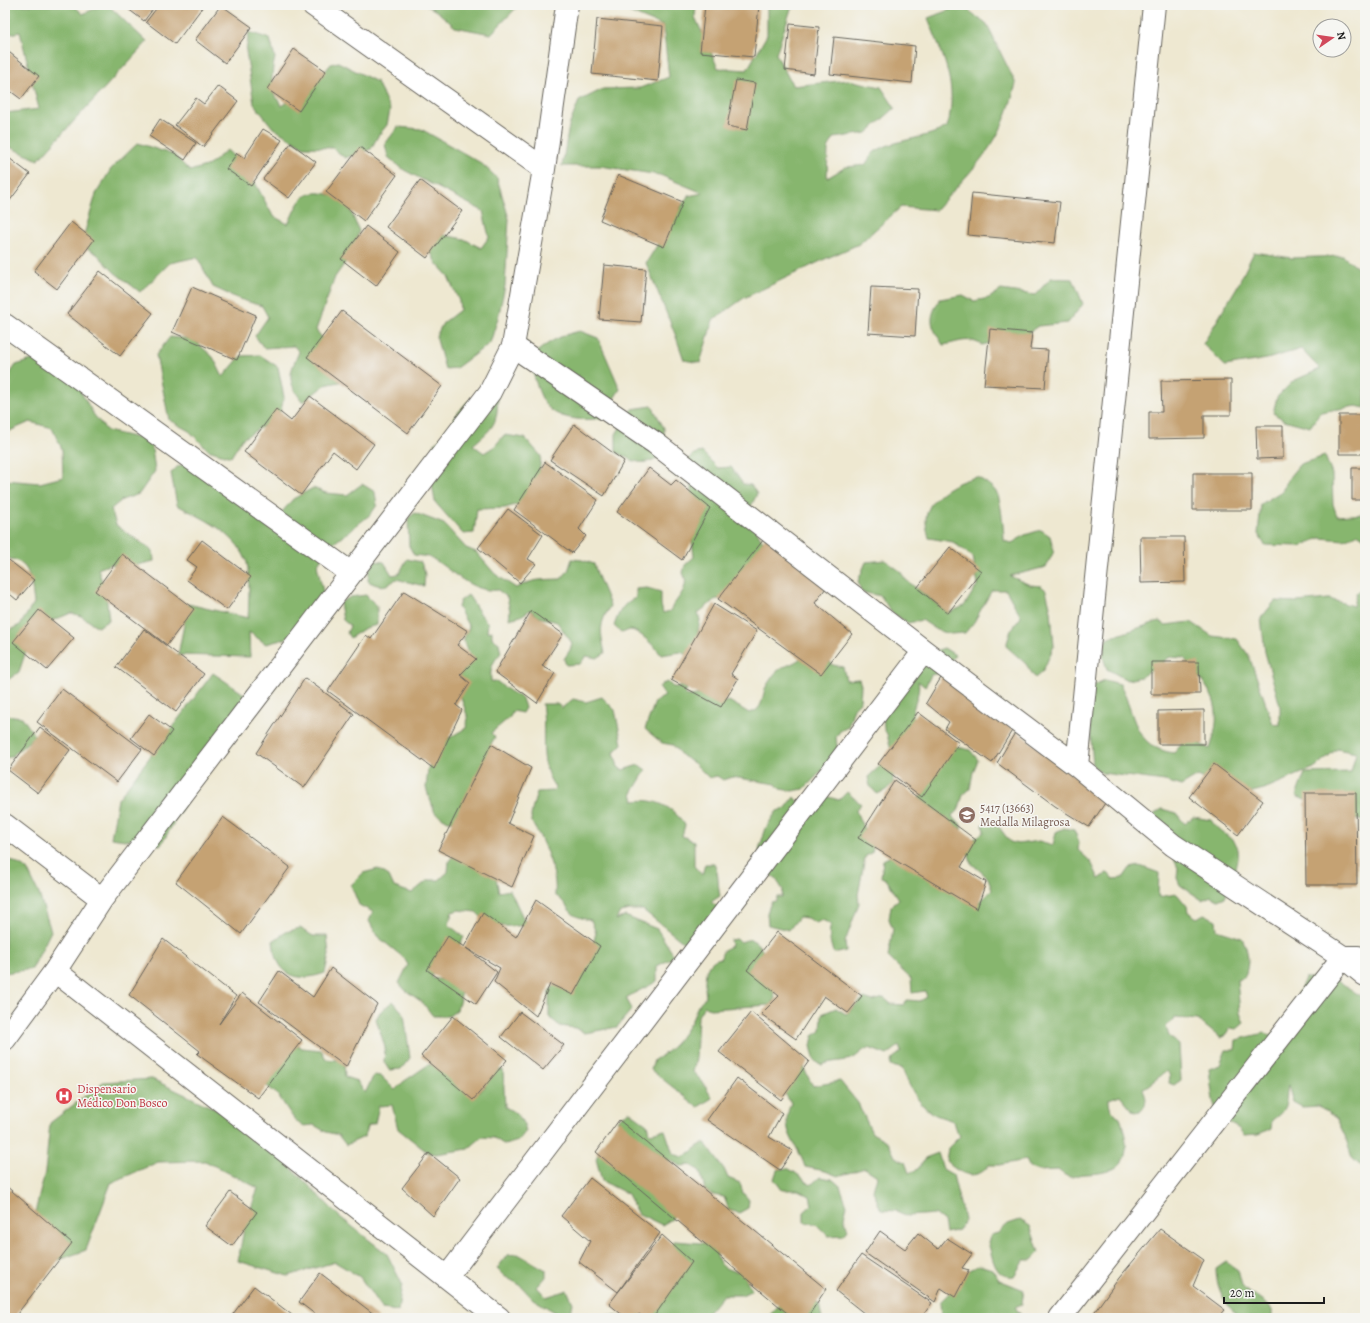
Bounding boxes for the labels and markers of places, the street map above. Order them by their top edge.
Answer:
place label: 5417 (13663) Medalla Milagrosa [980,800,1070,830]
school or university icon: 5417 (13663) Medalla Milagrosa [957,805,977,825]
place label: Dispensario Médico Don Bosco [77,1081,168,1111]
hospital icon: Dispensario Médico Don Bosco [54,1086,74,1106]

